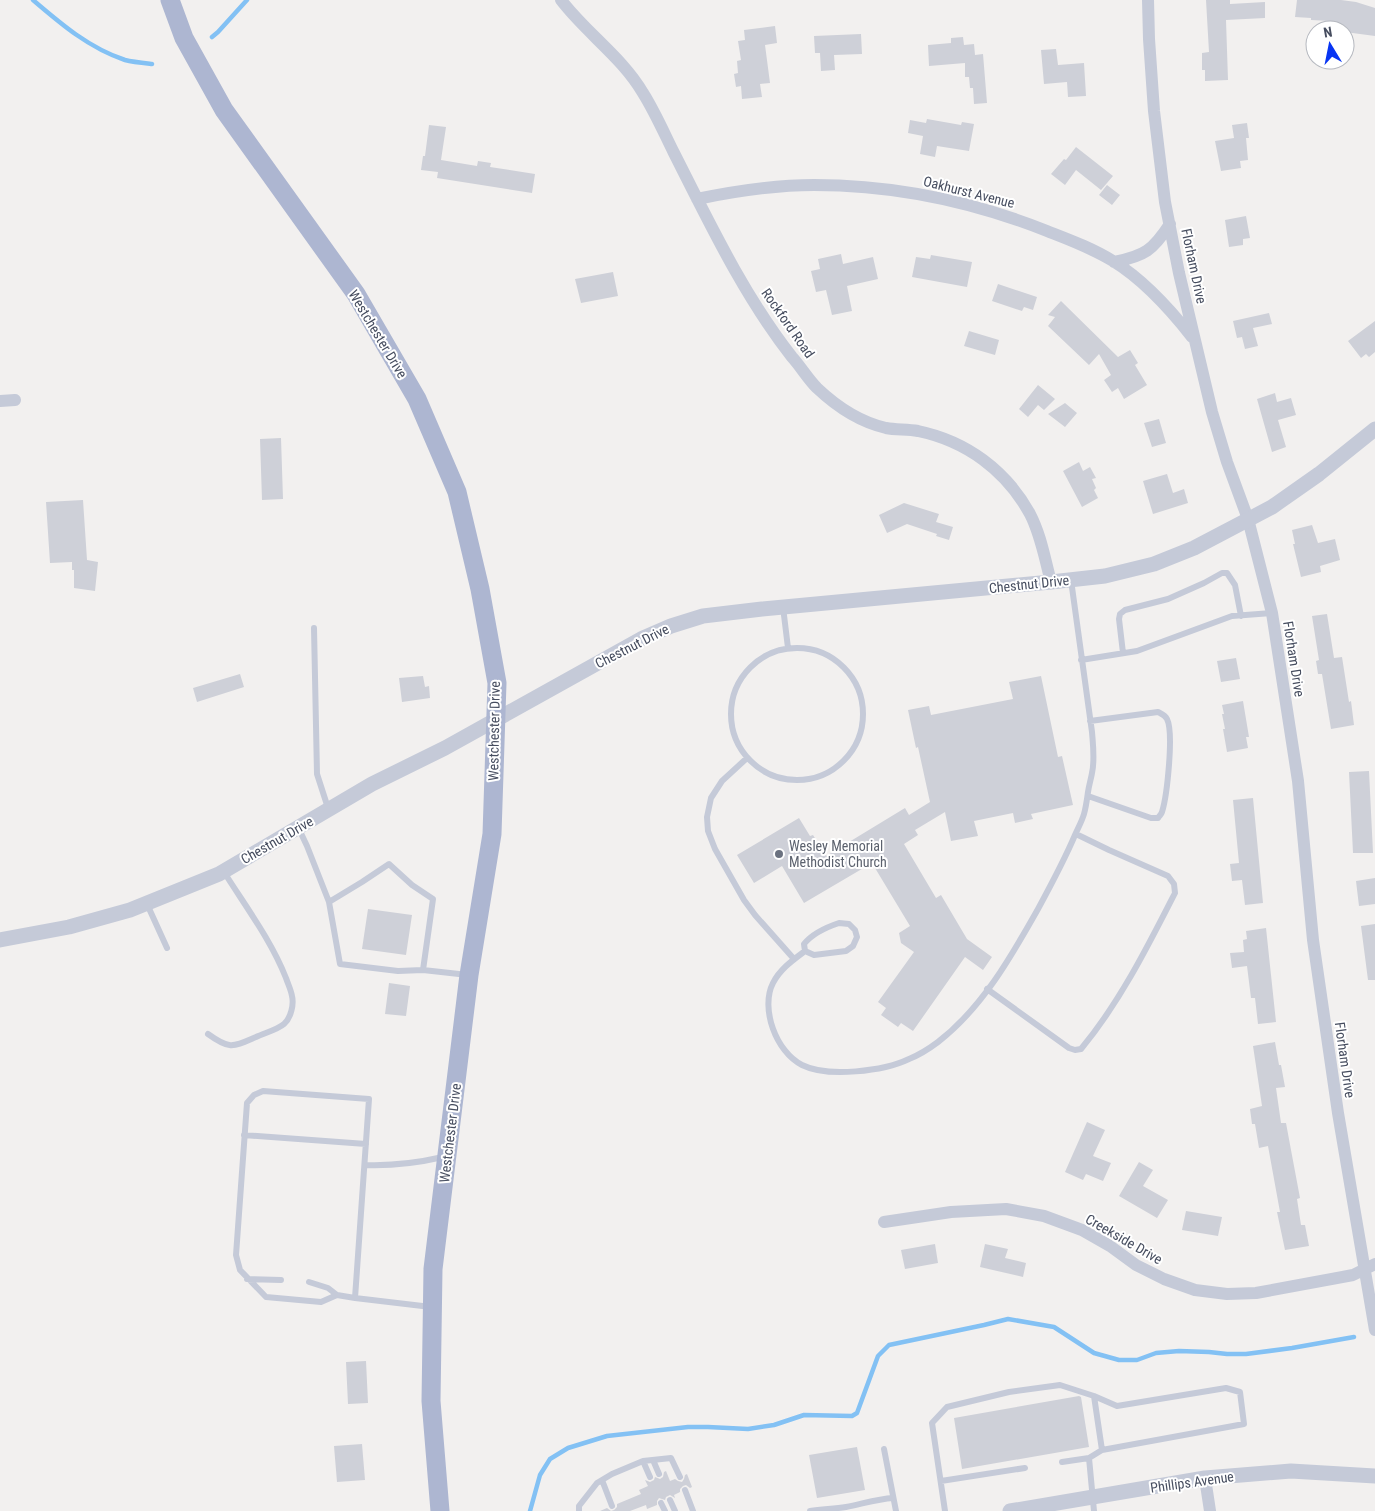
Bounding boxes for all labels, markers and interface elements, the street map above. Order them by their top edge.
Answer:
north arrow [1305,20,1355,70]
text: N [1322,24,1333,41]
street label: Oakhurst Avenue [922,173,1017,211]
street label: Florham Drive [1178,227,1210,305]
street label: Rockford Road [758,285,818,361]
street label: Westchester Drive [345,287,411,381]
street label: Chestnut Drive [988,572,1070,596]
street label: Chestnut Drive [592,620,672,671]
street label: Florham Drive [1280,620,1308,698]
street label: Westchester Drive [485,681,503,781]
street label: Chestnut Drive [238,813,316,867]
place label: Wesley Memorial Methodist Church [789,838,887,870]
marker: Wesley Memorial Methodist Church [773,848,785,860]
street label: Florham Drive [1332,1021,1358,1099]
street label: Westchester Drive [436,1082,464,1184]
street label: Creekside Drive [1083,1211,1166,1268]
street label: Phillips Avenue [1149,1468,1235,1496]

